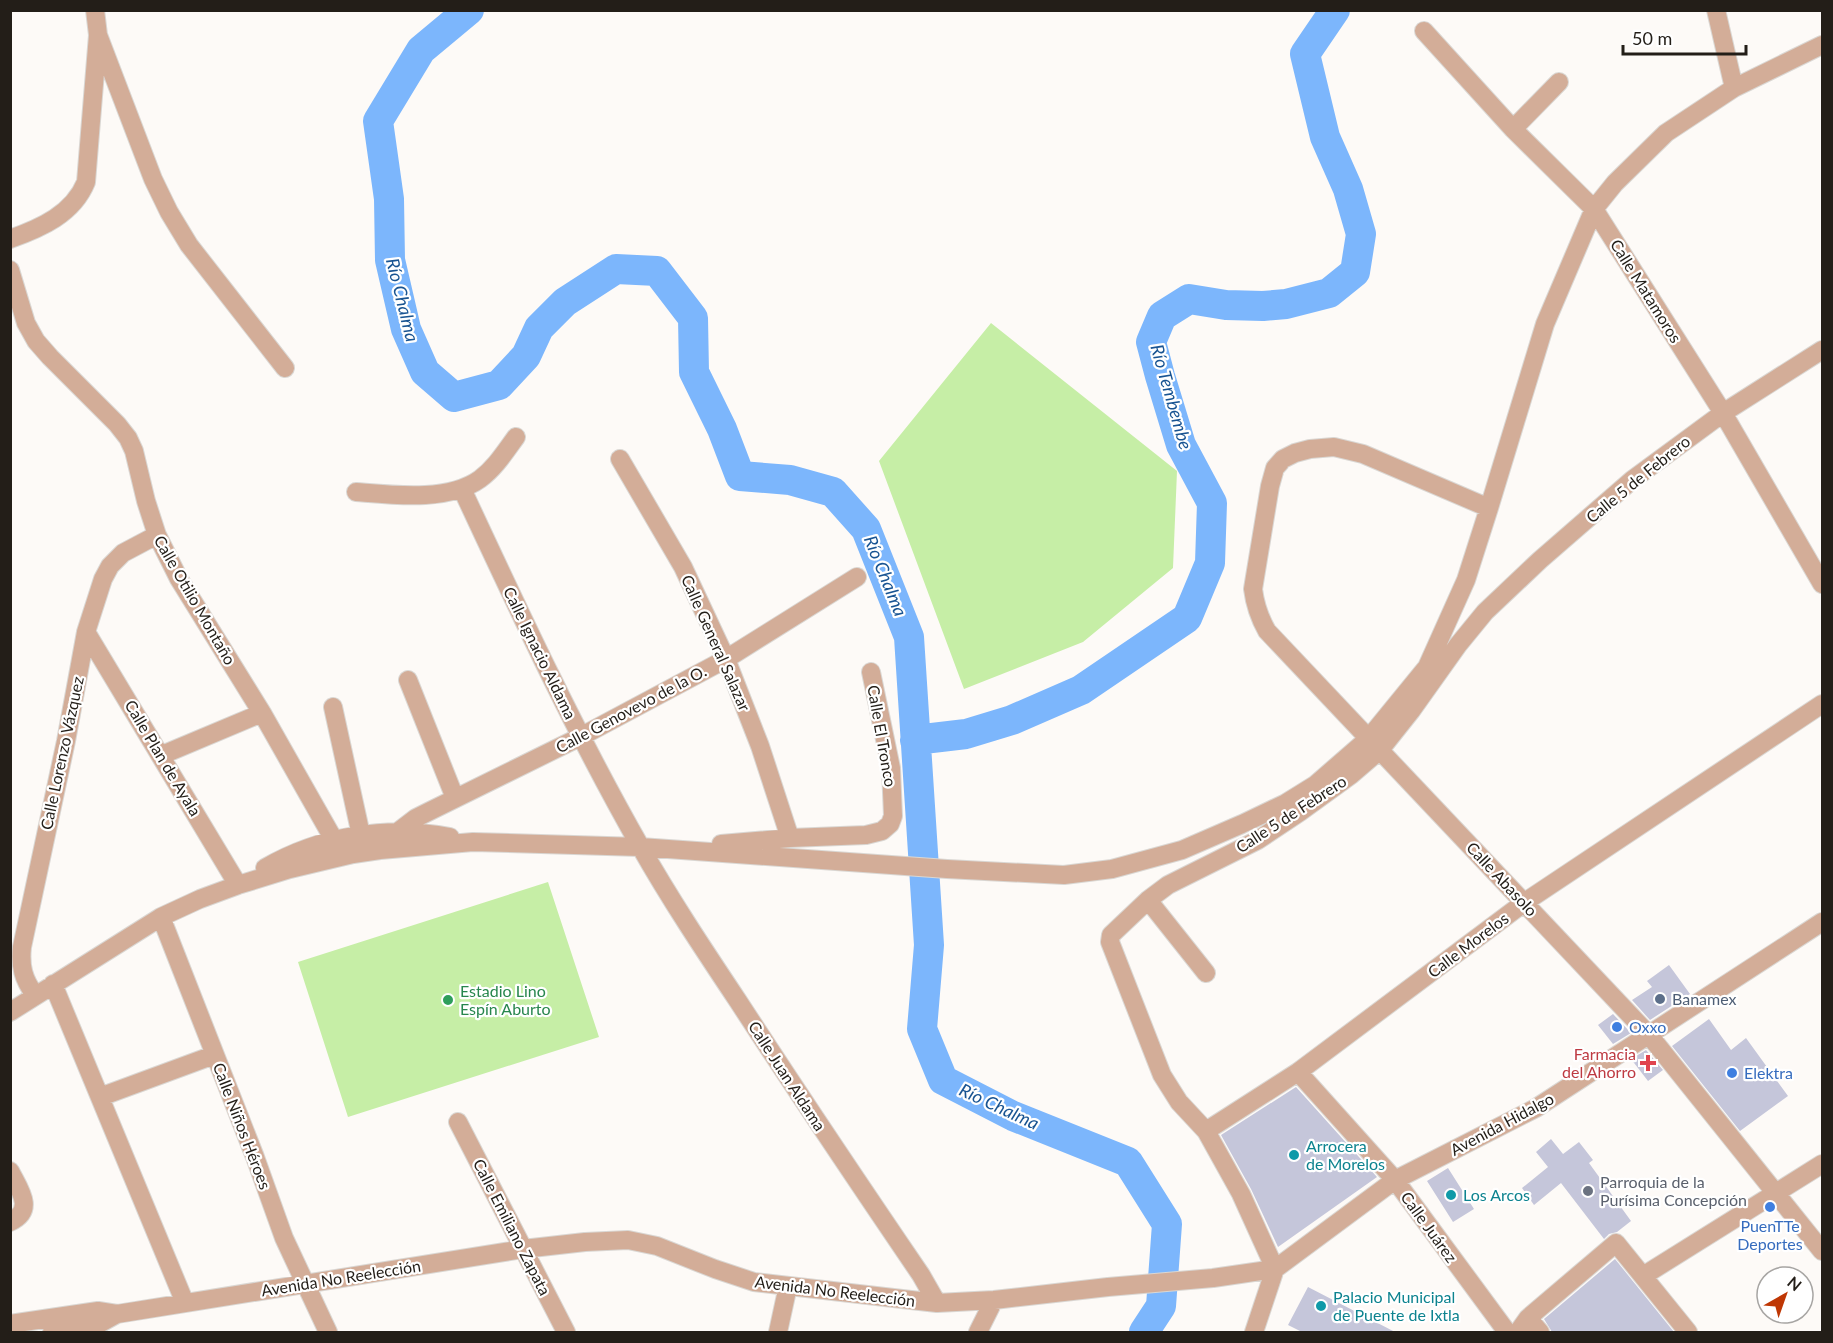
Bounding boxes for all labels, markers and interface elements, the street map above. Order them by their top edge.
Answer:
scale bar [1623,18,1746,56]
text: 50 m [1632,27,1672,49]
street label: Calle Matamoros [1607,235,1686,346]
water label: Río Chalma [382,256,424,344]
water label: Río Tembembe [1146,341,1198,452]
street label: Calle 5 de Febrero [1582,431,1693,526]
street label: Calle Otilio Montaño [151,532,240,668]
water label: Río Chalma [860,532,912,619]
street label: Calle General Salazar [678,572,755,714]
street label: Calle Ignacio Aldama [500,584,581,722]
street label: Calle Genovevo de la O. [552,661,709,756]
street label: Calle Lorenzo Vázquez [36,674,87,831]
street label: Calle El Tronco [864,684,901,788]
street label: Calle Plan de Ayala [121,696,206,819]
street label: Calle 5 de Febrero [1232,771,1350,856]
street label: Calle Abasolo [1463,838,1542,920]
street label: Calle Morelos [1424,908,1512,981]
place label: Estadio Lino Espín Aburto [460,981,551,1018]
place label: Banamex [1672,989,1737,1008]
marker: Banamex [1653,992,1667,1006]
marker: Estadio Lino Espín Aburto [441,993,455,1007]
street label: Calle Juan Aldama [745,1017,830,1134]
place label: Oxxo [1629,1017,1666,1036]
marker: Oxxo [1610,1020,1624,1034]
place label: Farmacia del Ahorro [1562,1044,1636,1081]
marker: Farmacia del Ahorro [1641,1056,1655,1070]
street label: Calle Niños Héroes [210,1060,275,1192]
place label: Elektra [1744,1063,1793,1082]
marker: Elektra [1725,1066,1739,1080]
water label: Río Chalma [956,1078,1043,1134]
street label: Avenida Hidalgo [1447,1088,1557,1159]
place label: Arrocera de Morelos [1306,1136,1385,1173]
marker: Arrocera de Morelos [1287,1148,1301,1162]
street label: Calle Emiliano Zapata [470,1155,555,1298]
place label: Parroquia de la Purísima Concepción [1600,1172,1747,1209]
marker: Parroquia de la Purísima Concepción [1581,1184,1595,1198]
place label: Los Arcos [1463,1185,1530,1204]
street label: Calle Juárez [1397,1188,1461,1266]
marker: Los Arcos [1444,1188,1458,1202]
marker: PuenTTe Deportes [1763,1200,1777,1214]
place label: PuenTTe Deportes [1737,1216,1803,1253]
street label: Avenida No Reelección [260,1256,422,1299]
north arrow [1755,1265,1815,1325]
street label: Avenida No Reelección [754,1271,916,1310]
text: N [1784,1272,1806,1294]
place label: Palacio Municipal de Puente de Ixtla [1333,1287,1460,1324]
marker: Palacio Municipal de Puente de Ixtla [1314,1299,1328,1313]

